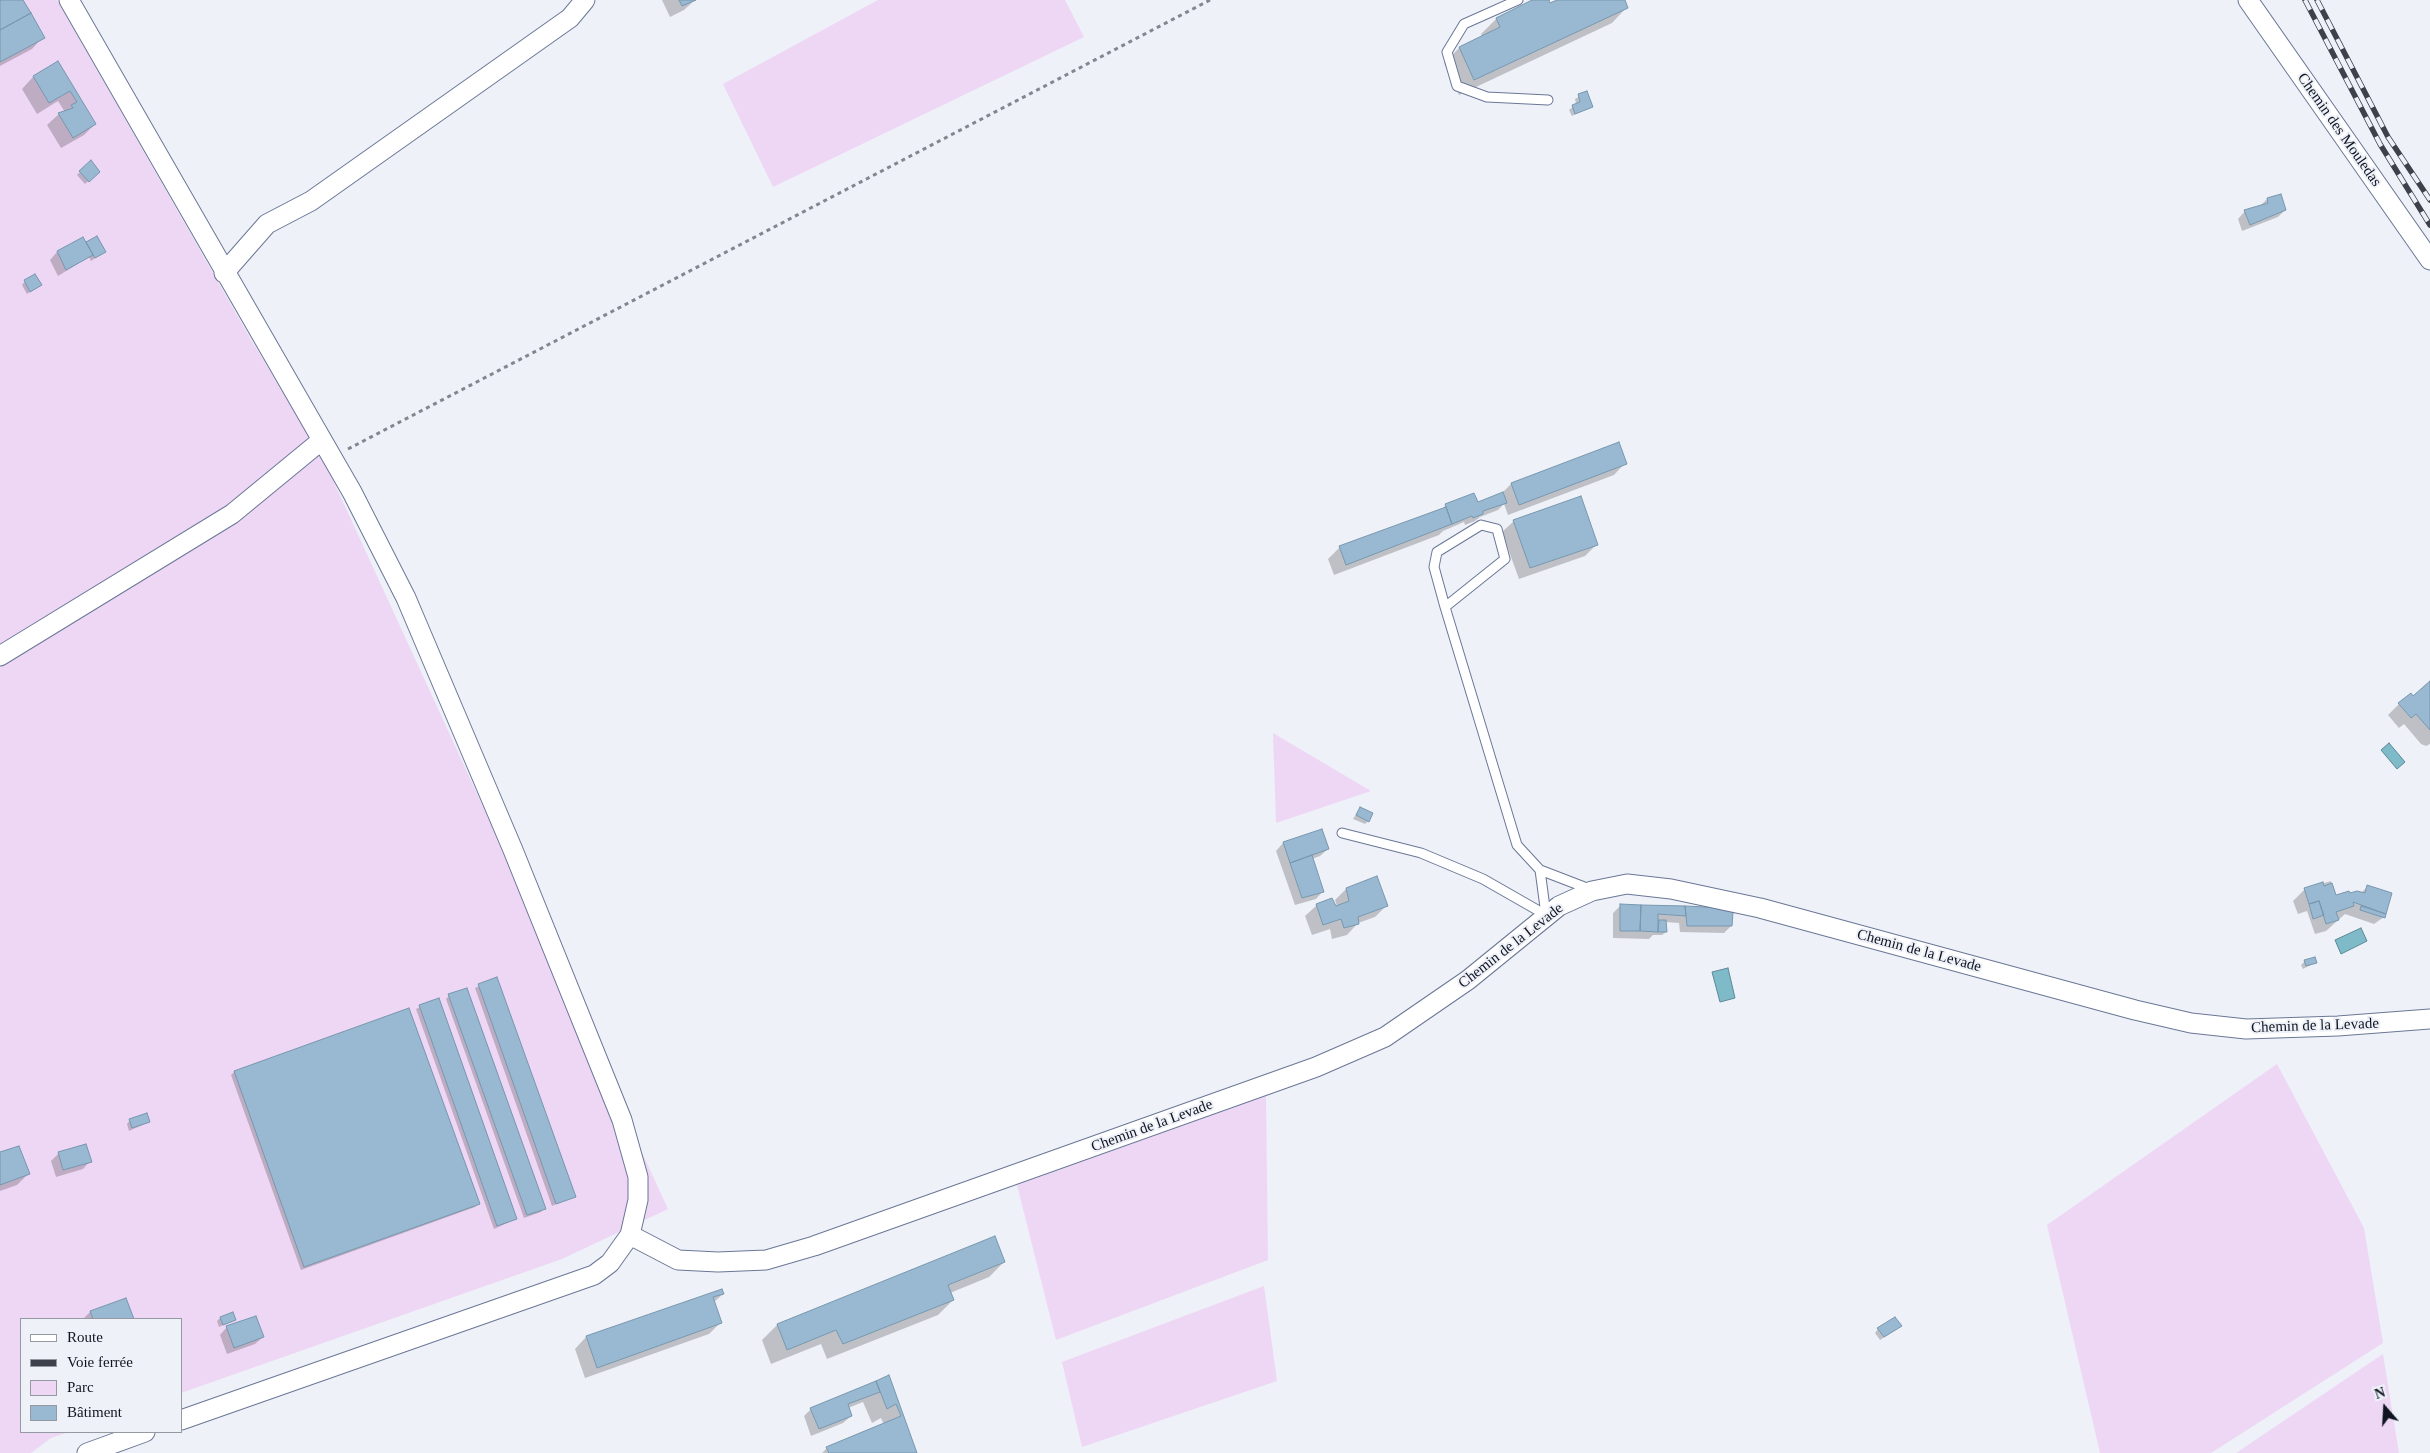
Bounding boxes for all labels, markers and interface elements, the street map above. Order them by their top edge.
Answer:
street label: Chemin des Mouledas [2293,70,2385,190]
street label: Chemin de la Levade [1455,900,1567,992]
street label: Chemin de la Levade [1855,926,1983,976]
street label: Chemin de la Levade [2251,1015,2379,1037]
street label: Chemin de la Levade [1089,1096,1215,1156]
legend [20,1318,182,1433]
text: Route [67,1329,103,1345]
text: Voie ferrée [67,1354,133,1370]
text: Parc [67,1379,94,1395]
north arrow [2360,1383,2410,1433]
text: N [2373,1385,2387,1402]
text: Bâtiment [67,1404,122,1420]

